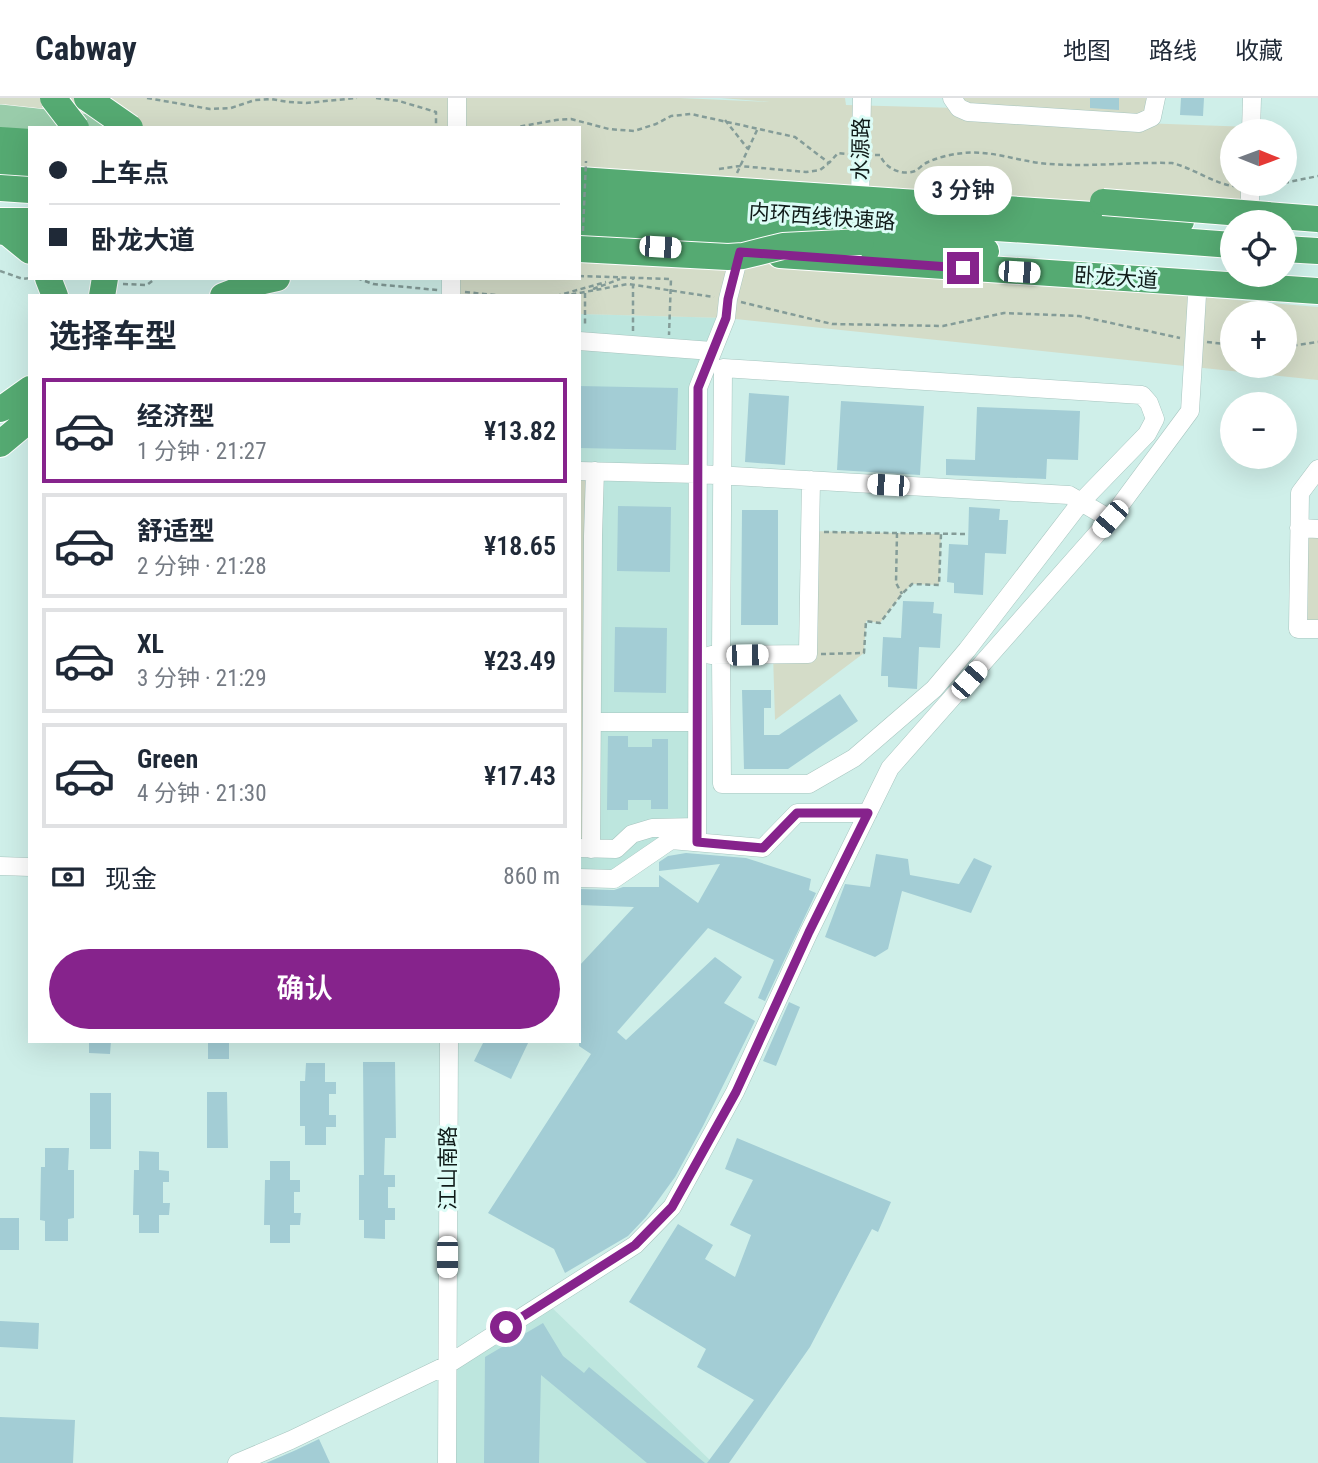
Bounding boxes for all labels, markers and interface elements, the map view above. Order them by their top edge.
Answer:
text: Cabway [35,29,137,68]
text: 地图 [1063,37,1111,65]
text: 路线 [1149,37,1197,65]
text: 收藏 [1235,37,1283,65]
street label: 水源路 [848,117,874,181]
north arrow [1220,119,1297,196]
map controls [1220,119,1297,469]
text: 上车点 [91,158,169,188]
callout: 3 分钟 [914,166,1012,216]
text: 3 分钟 [932,177,994,204]
street label: 内环西线快速路 [748,200,896,234]
button: locate [1220,210,1297,287]
text: 卧龙大道 [91,225,195,255]
car [639,235,682,259]
route end [947,252,979,284]
car [998,260,1041,284]
street label: 卧龙大道 [1073,263,1159,293]
button: + [1220,301,1297,378]
text: 选择车型 [49,317,177,355]
button: − [1220,392,1297,469]
icon: car [53,399,116,462]
text: 经济型 [137,401,215,431]
text: ¥13.82 [484,416,556,446]
text: 1 分钟 · 21:27 [137,438,267,465]
car [867,473,910,497]
car [1089,496,1132,542]
icon: car [53,514,116,577]
text: 舒适型 [137,516,215,546]
text: ¥18.65 [484,531,556,561]
text: 2 分钟 · 21:28 [137,553,267,580]
icon: car [53,629,116,692]
text: XL [137,629,164,659]
car [726,644,769,666]
text: ¥23.49 [484,646,556,676]
car [948,657,991,703]
text: 3 分钟 · 21:29 [137,665,267,692]
icon: car [53,744,116,807]
text: Green [137,744,198,774]
text: ¥17.43 [484,761,556,791]
text: 4 分钟 · 21:30 [137,780,267,807]
icon: cash [49,858,87,896]
text: 860 m [503,863,560,890]
text: 现金 [105,864,157,894]
button: 确认 [49,949,560,1029]
street label: 江山南路 [436,1126,460,1210]
car [437,1236,458,1278]
route start [490,1311,522,1343]

